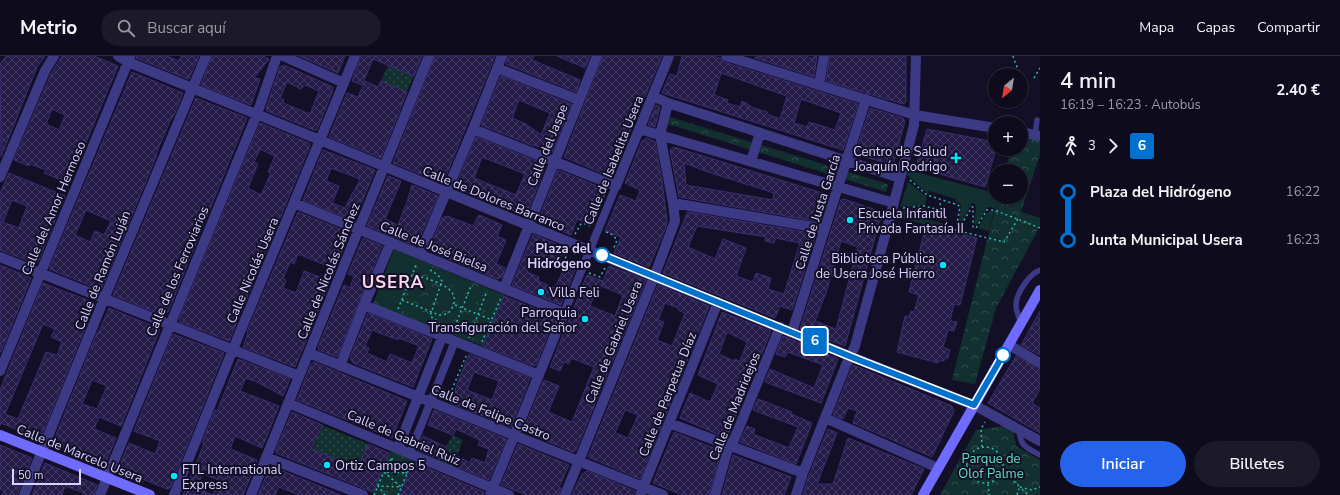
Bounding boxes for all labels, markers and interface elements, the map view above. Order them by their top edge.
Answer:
search box [101,10,381,46]
text: Metrio [20,15,77,41]
icon: search [115,17,137,39]
text: Buscar aquí [147,18,226,38]
text: Mapa [1139,18,1174,37]
text: Capas [1196,18,1235,37]
text: Compartir [1257,18,1320,37]
text: 4 min [1060,66,1116,96]
north arrow [988,68,1028,108]
map controls [988,68,1028,204]
text: 2.40 € [1276,80,1320,100]
street label: Calle de Isabelita Usera [580,93,648,228]
text: 16:19 – 16:23 · Autobús [1060,96,1201,114]
street label: Calle del Jaspe [523,102,573,189]
button: + [988,116,1028,156]
icon: walk [1060,135,1082,157]
icon: forward [1102,135,1124,157]
text: 6 [1138,136,1146,155]
text: 3 [1088,137,1096,155]
street label: Calle del Amor Hermoso [17,139,90,278]
place label: Centro de Salud Joaquín Rodrigo [853,143,947,176]
street label: Calle de Justa García [791,152,845,272]
marker: Centro de Salud Joaquín Rodrigo [950,152,962,164]
street label: Calle de Dolores Barranco [420,162,568,236]
button: − [988,164,1028,204]
text: Plaza del Hidrógeno [1090,182,1231,202]
text: 16:22 [1286,183,1320,201]
street label: Calle de Nicolás Sánchez [293,200,365,342]
street label: Calle de los Ferroviarios [142,204,213,339]
place label: Escuela Infantil Privada Fantasía II [858,205,964,238]
street label: Calle de Ramón Luján [71,208,135,333]
street label: Calle Nicolás Usera [222,215,283,326]
marker: Escuela Infantil Privada Fantasía II [845,215,855,225]
street label: Calle de José Bielsa [377,217,490,277]
text: Junta Municipal Usera [1090,230,1243,250]
text: 16:23 [1286,231,1320,249]
place label: Plaza del Hidrógeno [527,240,592,273]
marker: Plaza del Hidrógeno [594,247,610,263]
place label: Biblioteca Pública de Usera José Hierro [815,250,935,283]
marker: Biblioteca Pública de Usera José Hierro [938,260,948,270]
district label: USERA [362,271,424,294]
street label: Calle de Gabriel Usera [581,278,647,406]
place label: Villa Feli [548,284,600,302]
marker: Villa Feli [536,287,546,297]
place label: Parroquia Transfiguración del Señor [429,304,577,337]
marker: Parroquia Transfiguración del Señor [580,314,590,324]
line badge: 6 [802,328,828,354]
street label: Calle de Perpetua Díaz [635,329,701,459]
text: 6 [811,331,819,350]
unlabelled marker [995,347,1011,363]
street label: Calle de Madridejos [705,349,765,463]
street label: Calle de Felipe Castro [428,381,553,445]
street label: Calle de Gabriel Ruiz [344,406,463,470]
street label: Calle de Marcelo Usera [14,420,146,488]
button: Iniciar [1060,441,1186,487]
button: Billetes [1194,441,1320,487]
park label: Parque de Olof Palme [958,450,1024,483]
place label: Ortiz Campos 5 [335,457,426,475]
marker: Ortiz Campos 5 [322,460,332,470]
place label: FTL International Express [182,461,281,494]
scale bar [12,467,81,486]
text: 50 m [18,468,43,483]
marker: FTL International Express [169,471,179,481]

